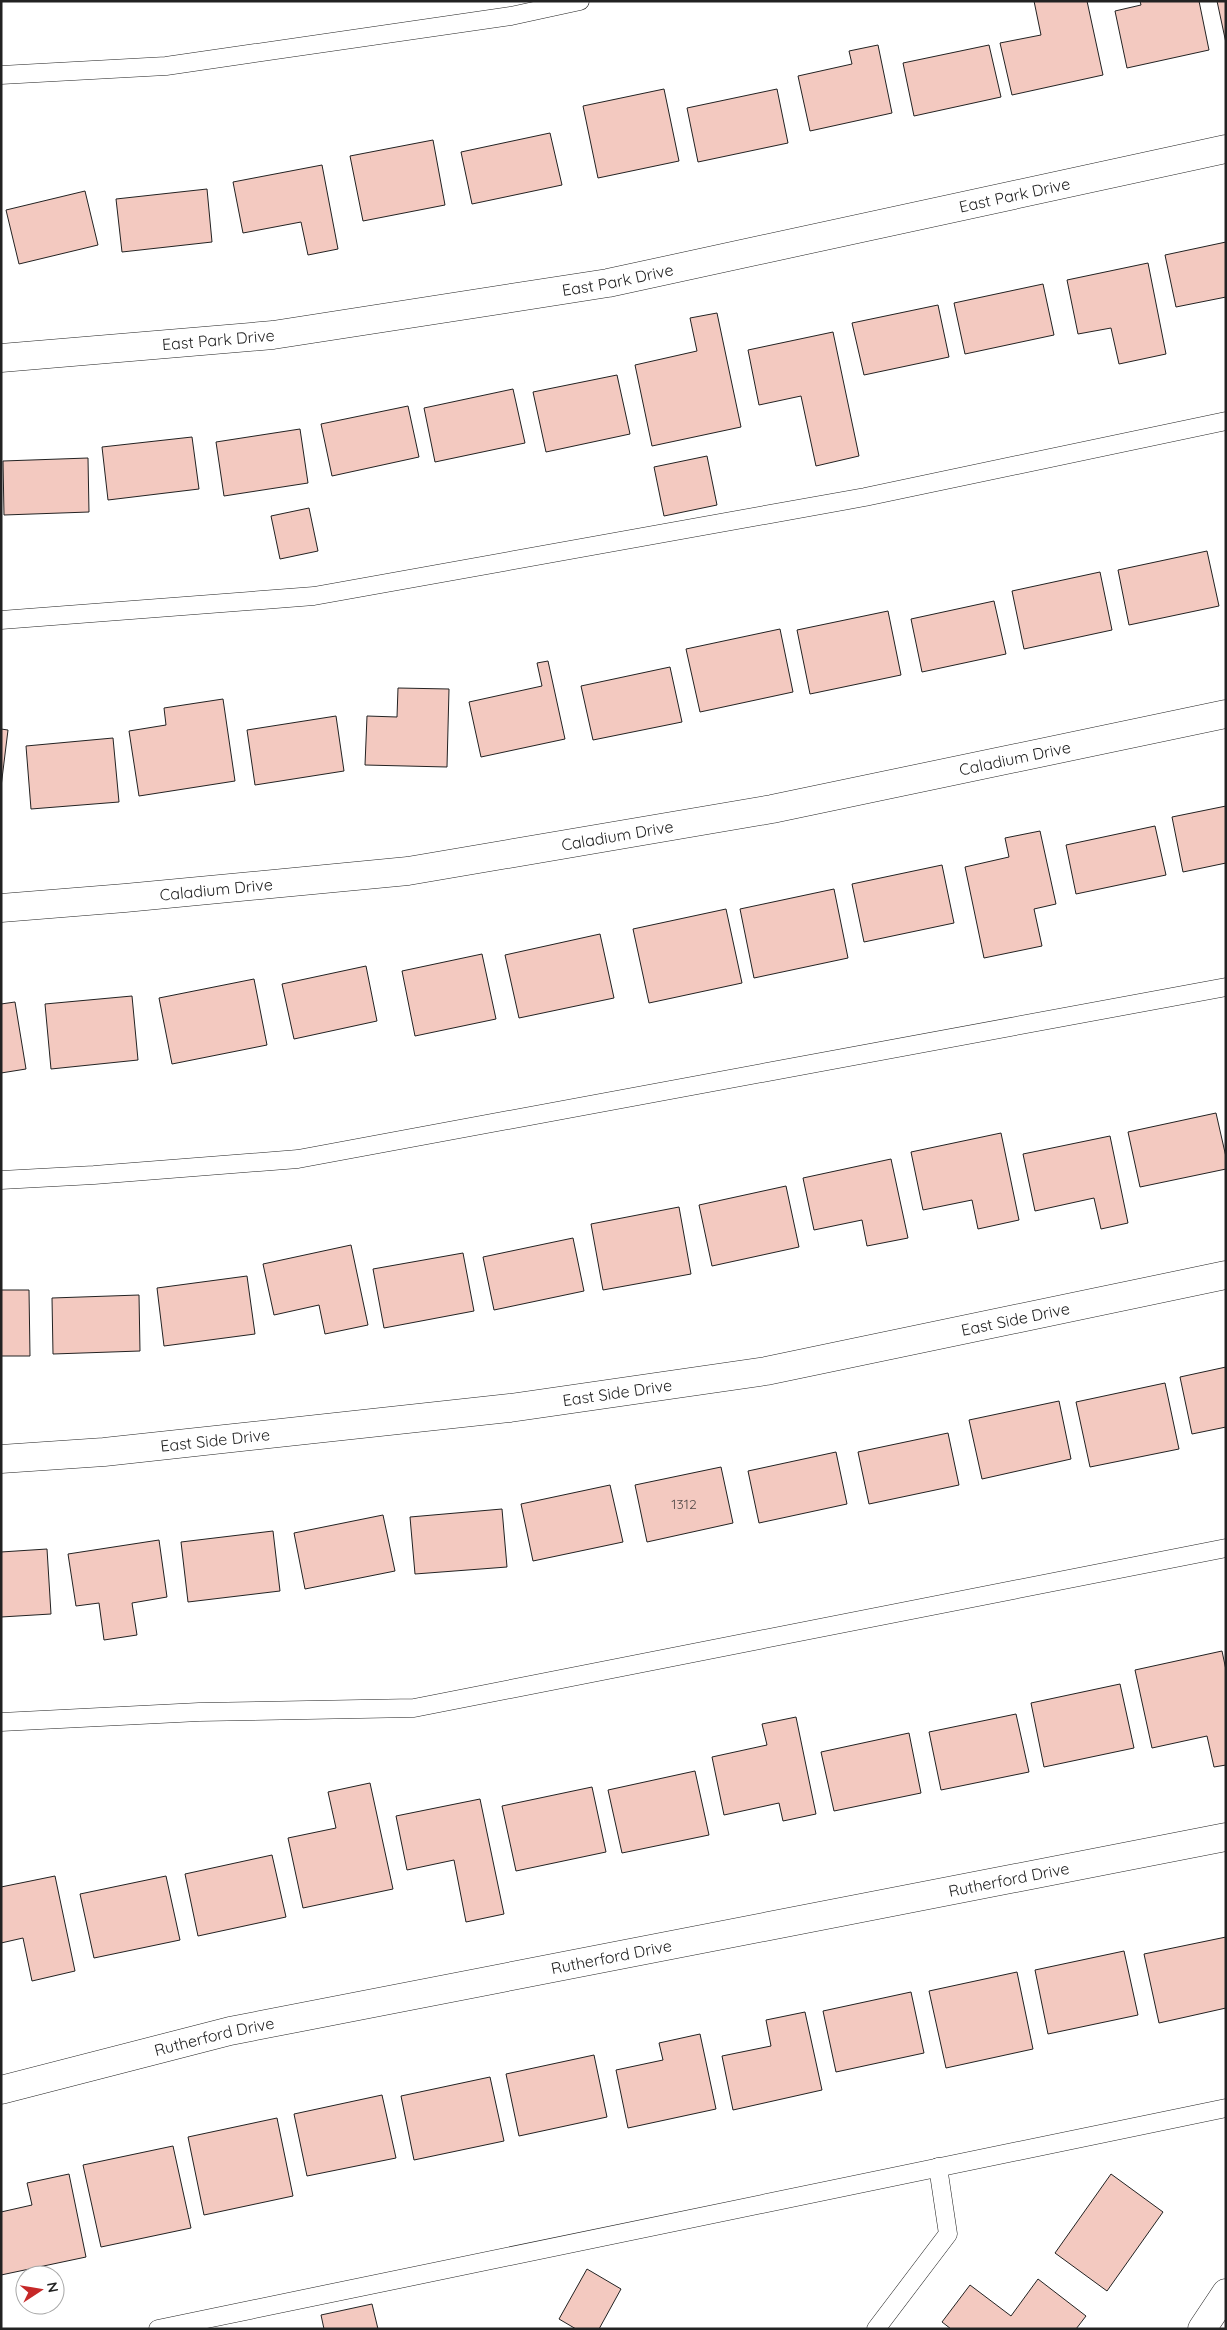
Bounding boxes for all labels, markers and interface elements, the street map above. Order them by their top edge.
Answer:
street label: East Park Drive [957,173,1072,217]
street label: East Park Drive [561,259,675,300]
street label: East Park Drive [161,325,275,354]
street label: Caladium Drive [957,737,1072,780]
street label: Caladium Drive [560,816,675,855]
street label: Caladium Drive [159,874,274,905]
street label: East Side Drive [959,1298,1071,1340]
street label: East Side Drive [561,1375,673,1410]
street label: East Side Drive [159,1424,271,1456]
house number: 1312 [671,1495,697,1513]
street label: Rutherford Drive [947,1858,1071,1901]
street label: Rutherford Drive [549,1935,673,1978]
street label: Rutherford Drive [152,2013,276,2060]
north arrow [15,2265,65,2315]
text: N [43,2280,63,2294]

